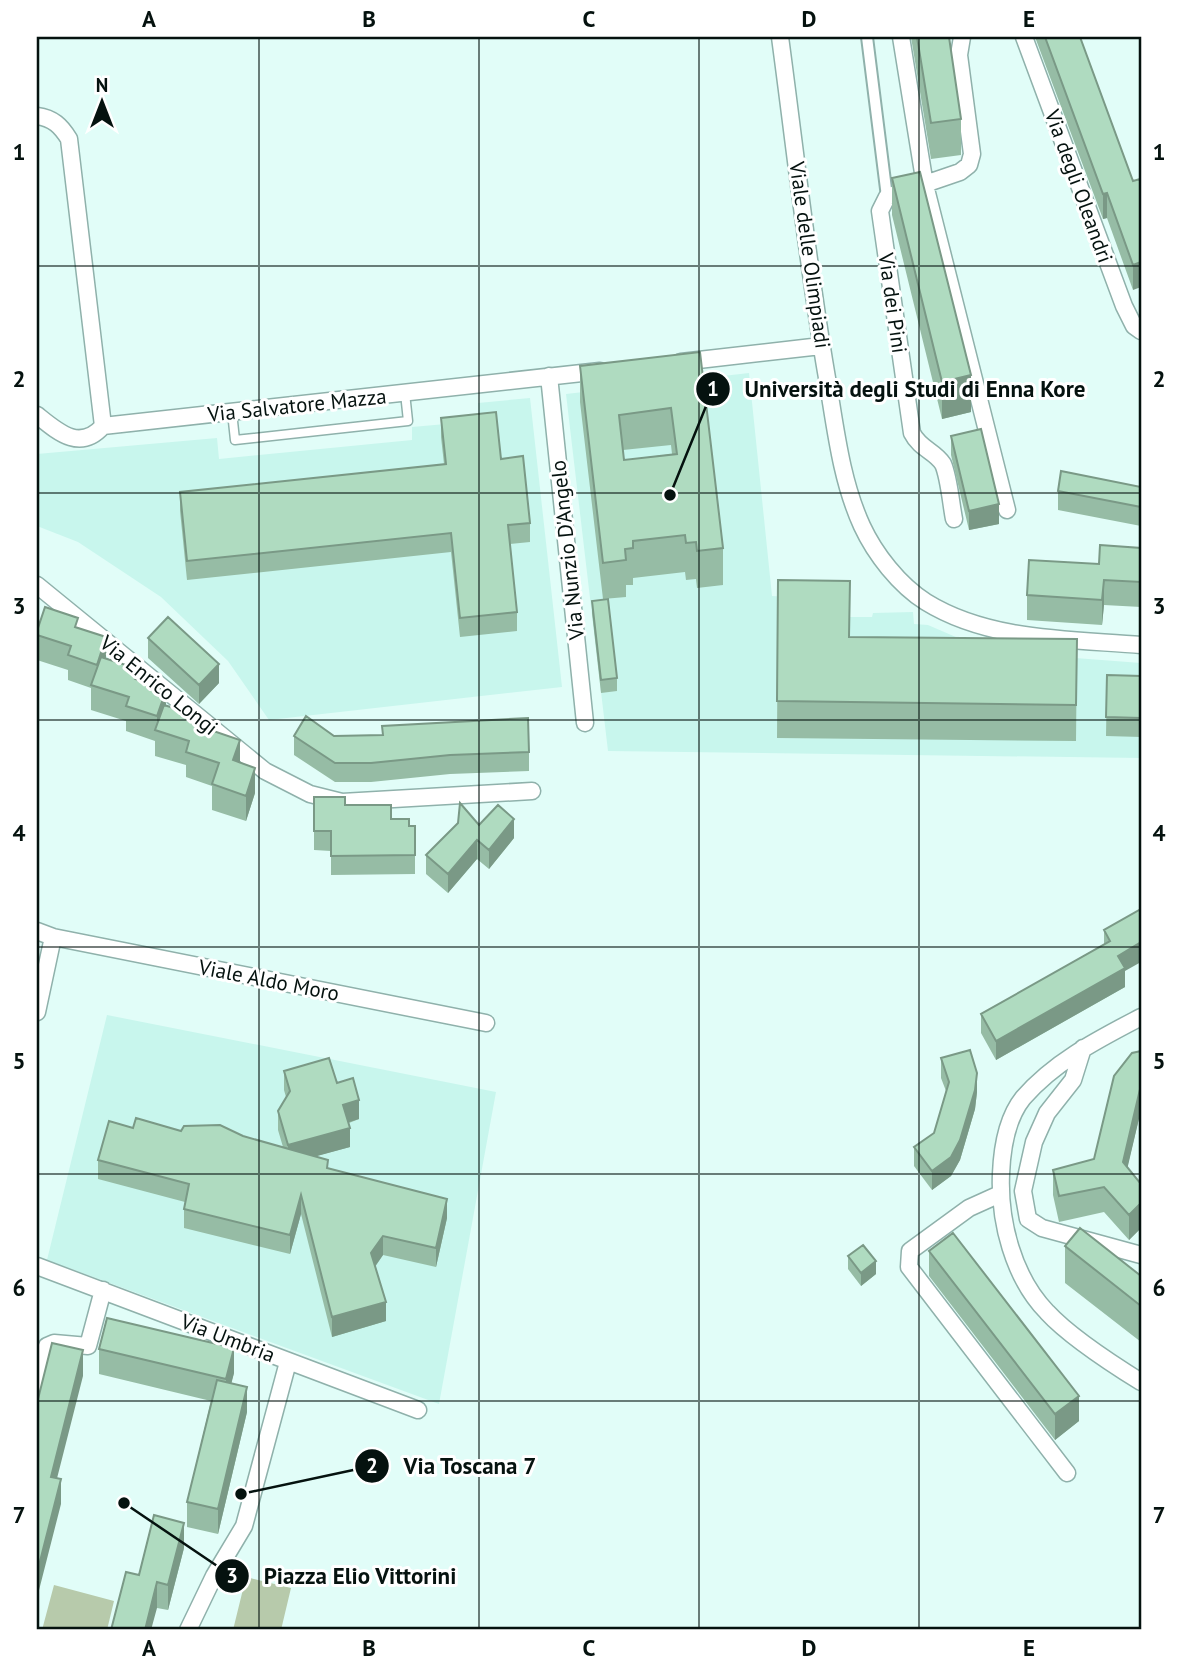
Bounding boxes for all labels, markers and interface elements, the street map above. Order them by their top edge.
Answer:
text: A [142,4,156,33]
text: B [362,4,376,33]
text: C [583,4,596,33]
text: D [802,4,816,33]
text: E [1023,4,1035,33]
north arrow [66,66,136,136]
text: N [96,73,108,97]
street label: Via degli Oleandri [1038,105,1119,266]
text: 1 [12,137,26,166]
text: 1 [1152,137,1166,166]
street label: Viale delle Olimpiadi [783,159,836,350]
street label: Via dei Pini [872,250,913,355]
text: 2 [12,364,26,393]
text: 2 [1152,364,1166,393]
callout: Università degli Studi di Enna Kore [695,367,1099,411]
text: Università degli Studi di Enna Kore [745,374,1085,403]
text: 1 [707,375,719,402]
street label: Via Salvatore Mazza [205,382,388,428]
street label: Via Nunzio D'Angelo [544,459,590,642]
text: 3 [12,591,26,620]
text: 3 [1152,591,1166,620]
street label: Via Enrico Longi [94,628,224,741]
text: 4 [12,818,26,847]
text: 4 [1152,818,1166,847]
street label: Viale Aldo Moro [195,953,342,1007]
text: 5 [12,1046,26,1075]
text: 5 [1152,1046,1166,1075]
text: 6 [12,1273,26,1302]
text: 6 [1152,1273,1166,1302]
street label: Via Umbria [176,1307,279,1368]
callout: Via Toscana 7 [354,1444,551,1488]
text: Via Toscana 7 [403,1451,536,1480]
text: 2 [366,1452,378,1479]
text: 7 [12,1500,26,1529]
text: 7 [1152,1500,1166,1529]
callout: Piazza Elio Vittorini [215,1554,471,1598]
text: Piazza Elio Vittorini [264,1561,456,1590]
text: 3 [226,1562,238,1589]
text: A [142,1633,156,1662]
text: B [362,1633,376,1662]
text: C [583,1633,596,1662]
text: D [802,1633,816,1662]
text: E [1023,1633,1035,1662]

